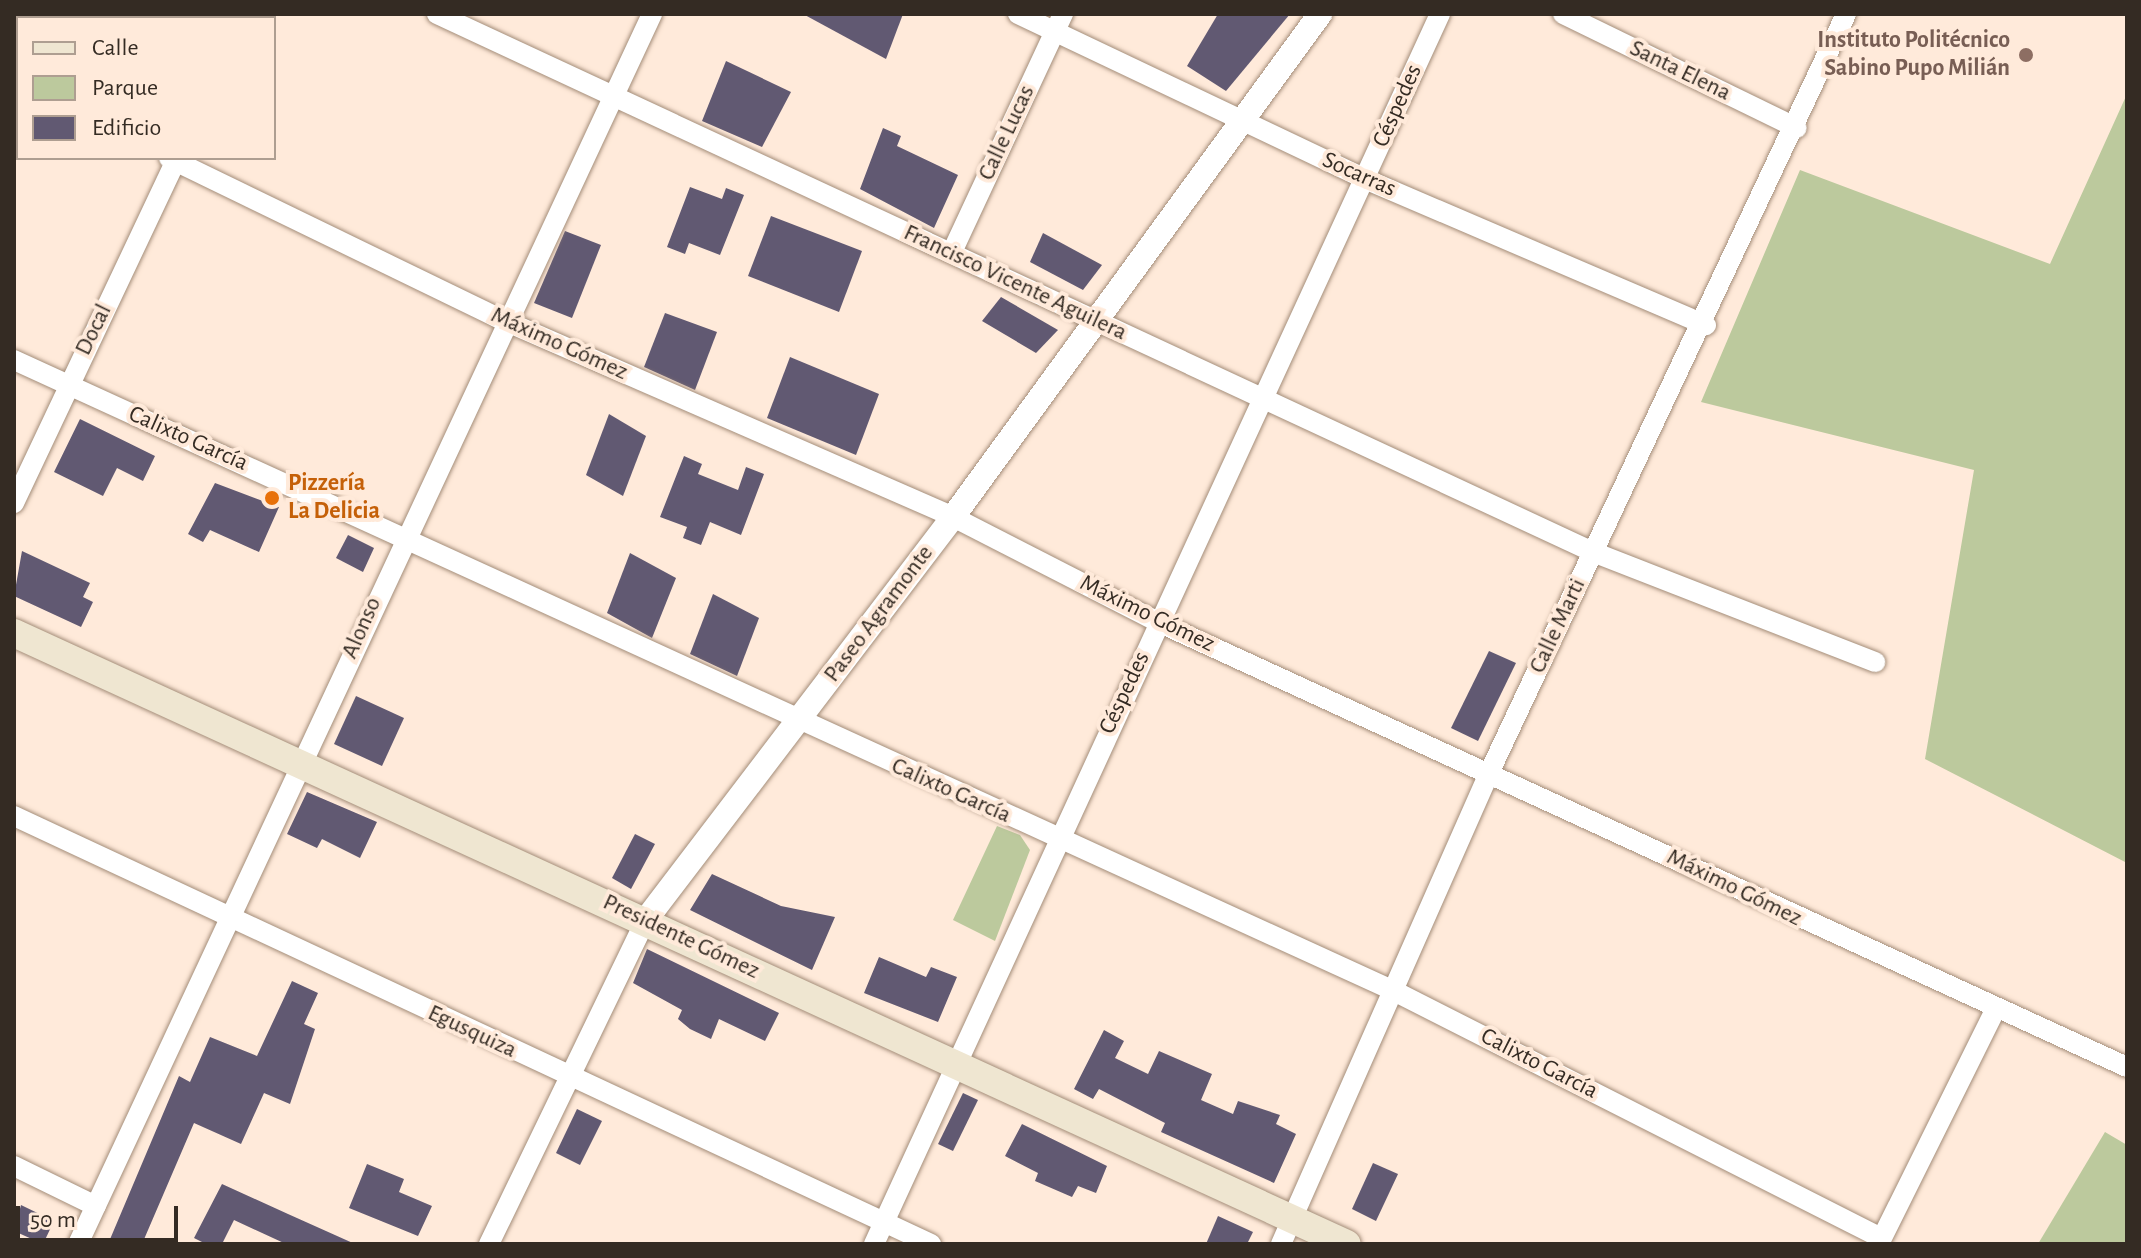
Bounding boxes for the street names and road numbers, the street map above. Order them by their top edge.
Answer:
street label: Santa Elena [1625,34,1735,108]
street label: Céspedes [1367,60,1429,152]
street label: Calle Lucas [972,81,1042,185]
street label: Socarras [1318,146,1400,204]
street label: Francisco Vicente Aguilera [899,219,1131,347]
street label: Docal [69,300,119,360]
street label: Máximo Gómez [486,301,632,387]
street label: Calixto García [124,400,252,478]
street label: Paseo Agramonte [818,540,940,688]
street label: Máximo Gómez [1075,569,1219,659]
street label: Calle Marti [1524,574,1592,678]
street label: Alonso [336,593,388,663]
street label: Céspedes [1093,647,1157,739]
street label: Calixto García [887,752,1015,830]
street label: Máximo Gómez [1662,843,1806,933]
street label: Presidente Gómez [598,888,764,986]
street label: Egusquiza [423,999,521,1065]
street label: Calixto García [1476,1022,1602,1106]

